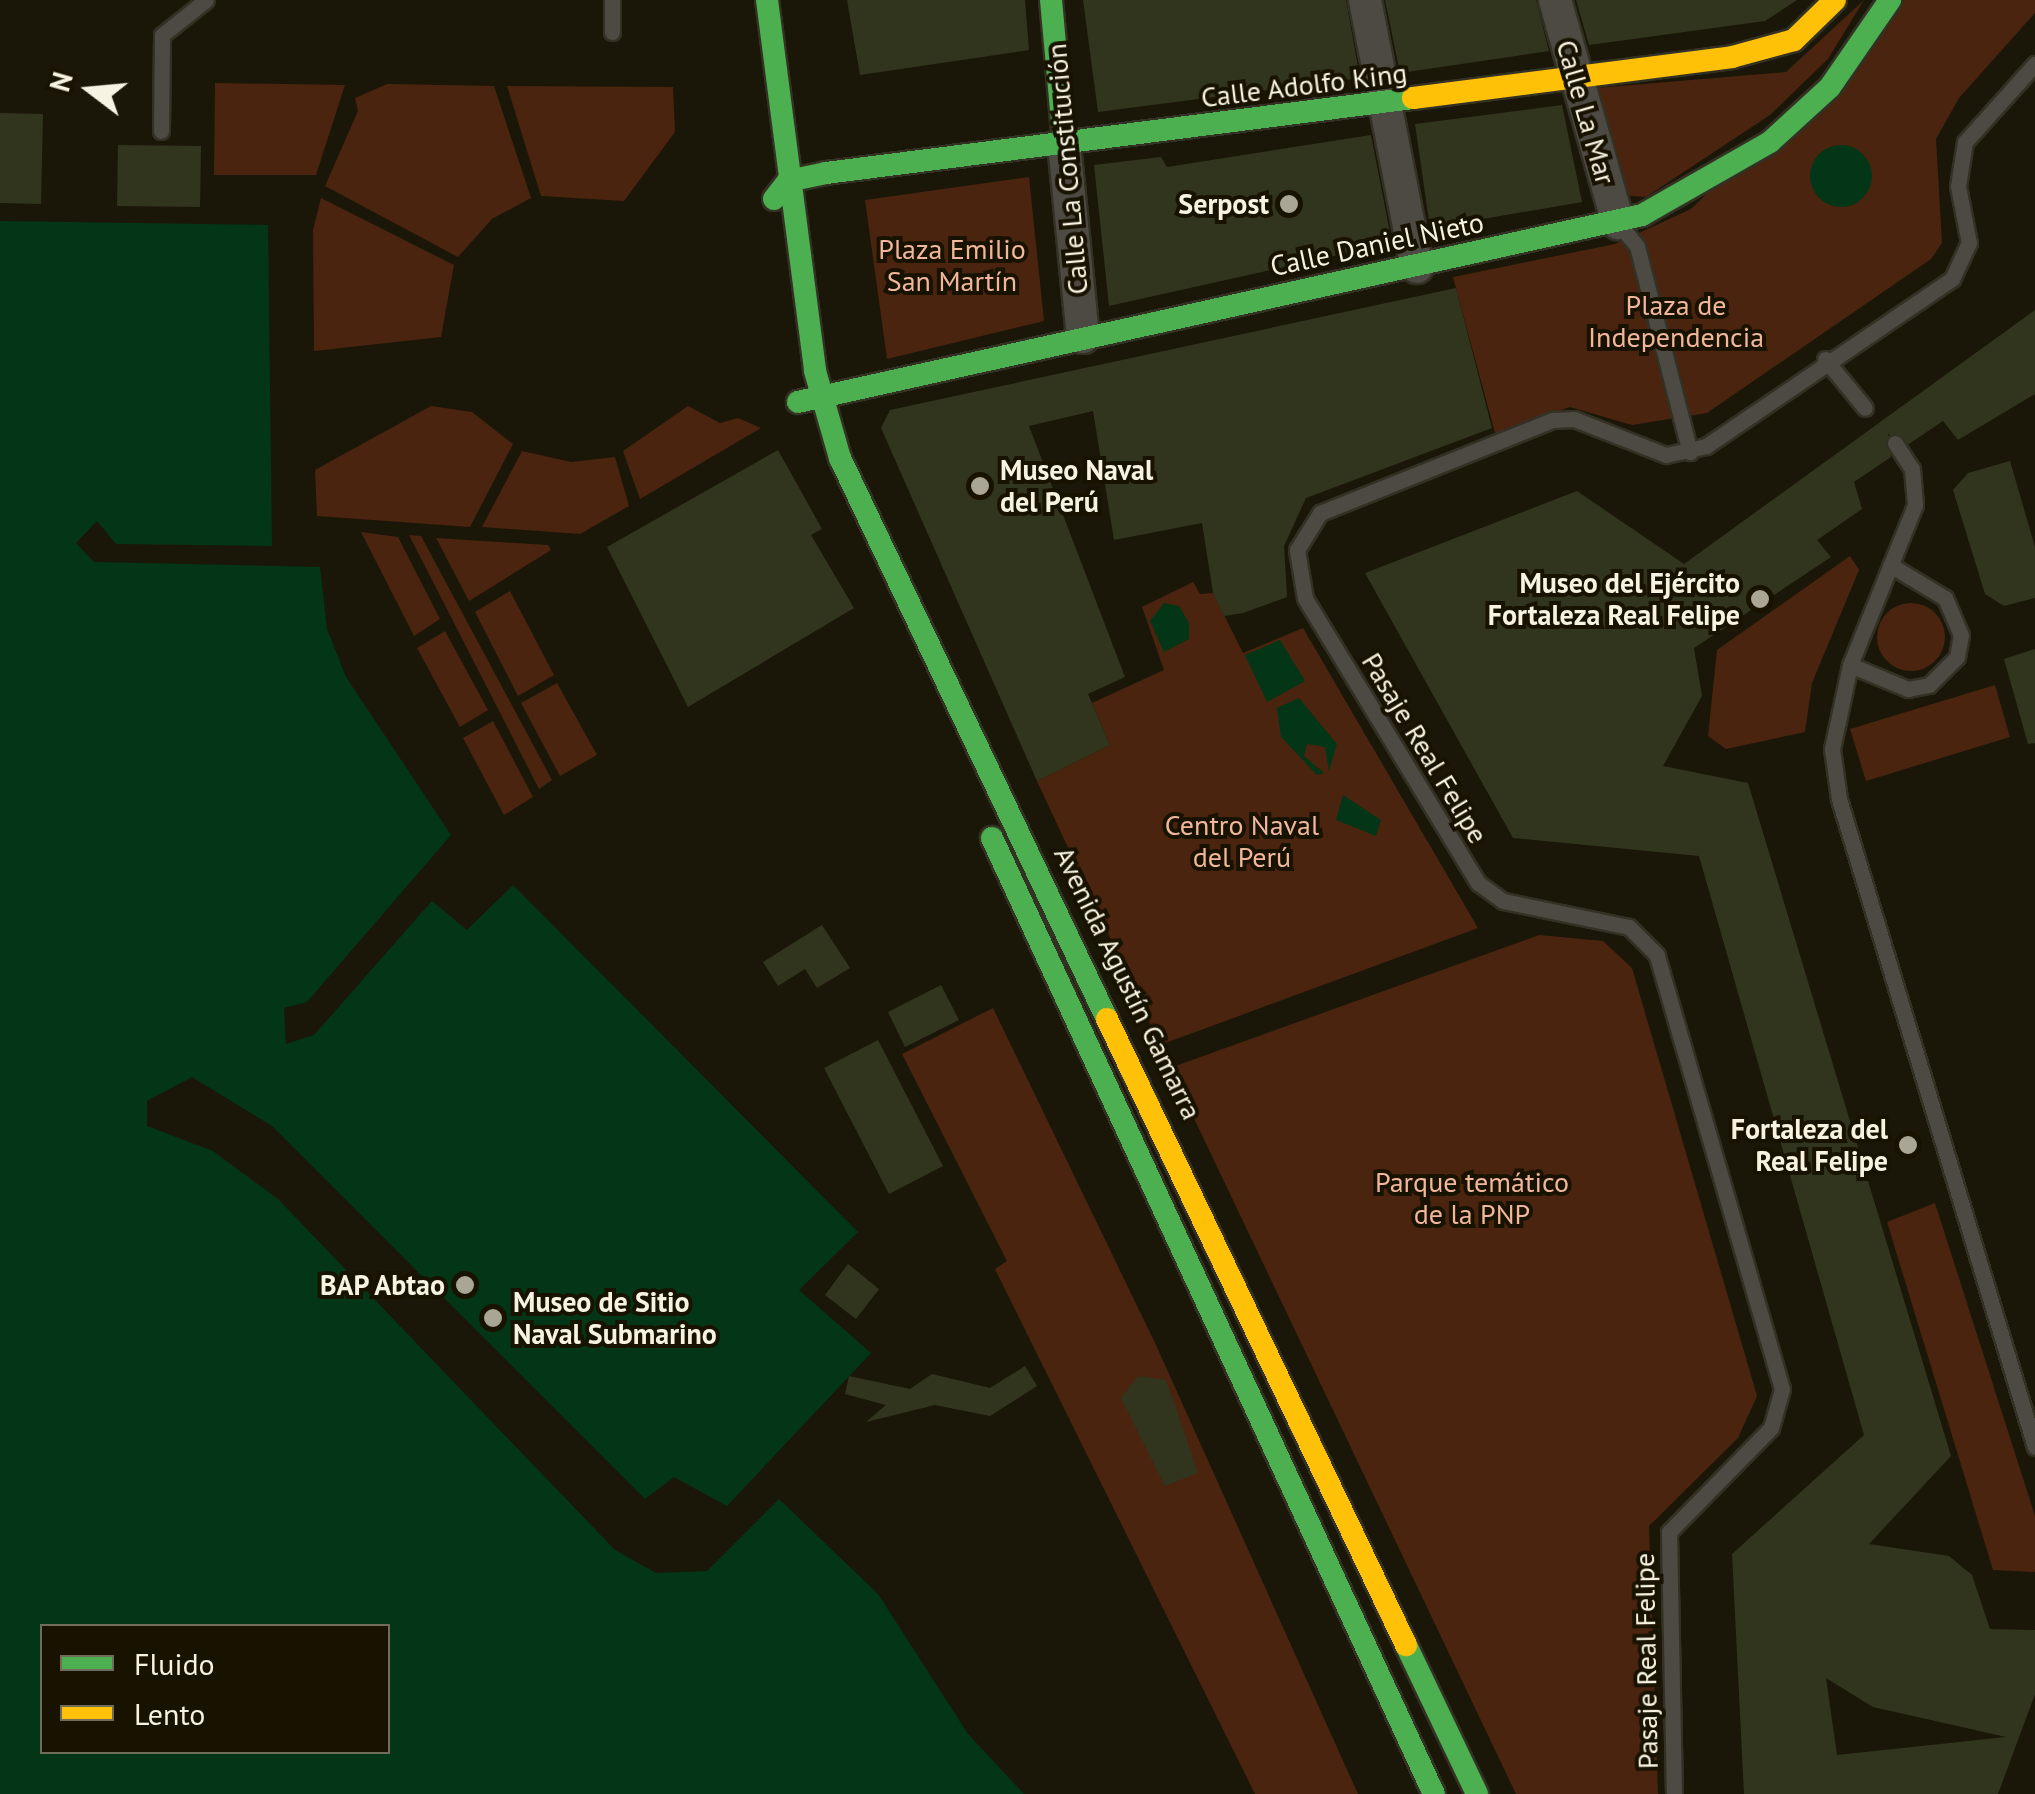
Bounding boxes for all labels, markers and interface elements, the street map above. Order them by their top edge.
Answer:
street label: Calle La Mar [1549,36,1623,188]
north arrow [40,40,140,140]
street label: Calle La Constitución [1039,42,1095,296]
street label: Calle Adolfo King [1199,56,1409,114]
text: N [40,68,81,96]
place label: Serpost [1178,187,1269,221]
marker: Serpost [1278,193,1300,215]
street label: Calle Daniel Nieto [1267,205,1487,283]
park label: Plaza Emilio San Martín [878,232,1026,298]
park label: Plaza de Independencia [1588,288,1764,354]
place label: Museo Naval del Perú [1000,453,1153,519]
marker: Museo Naval del Perú [969,475,991,497]
place label: Museo del Ejército Fortaleza Real Felipe [1488,566,1740,632]
marker: Museo del Ejército Fortaleza Real Felipe [1749,588,1771,610]
street label: Pasaje Real Felipe [1355,647,1495,849]
park label: Centro Naval del Perú [1165,808,1319,874]
street label: Avenida Agustín Gamarra [1047,841,1209,1125]
place label: Fortaleza del Real Felipe [1731,1112,1888,1178]
marker: Fortaleza del Real Felipe [1897,1134,1919,1156]
park label: Parque temático de la PNP [1375,1165,1569,1231]
place label: BAP Abtao [318,1268,445,1302]
marker: BAP Abtao [454,1274,476,1296]
place label: Museo de Sitio Naval Submarino [513,1285,717,1351]
marker: Museo de Sitio Naval Submarino [482,1307,504,1329]
street label: Pasaje Real Felipe [1627,1553,1665,1769]
legend [40,1624,390,1754]
text: Fluido [134,1644,215,1683]
text: Lento [134,1694,205,1733]

